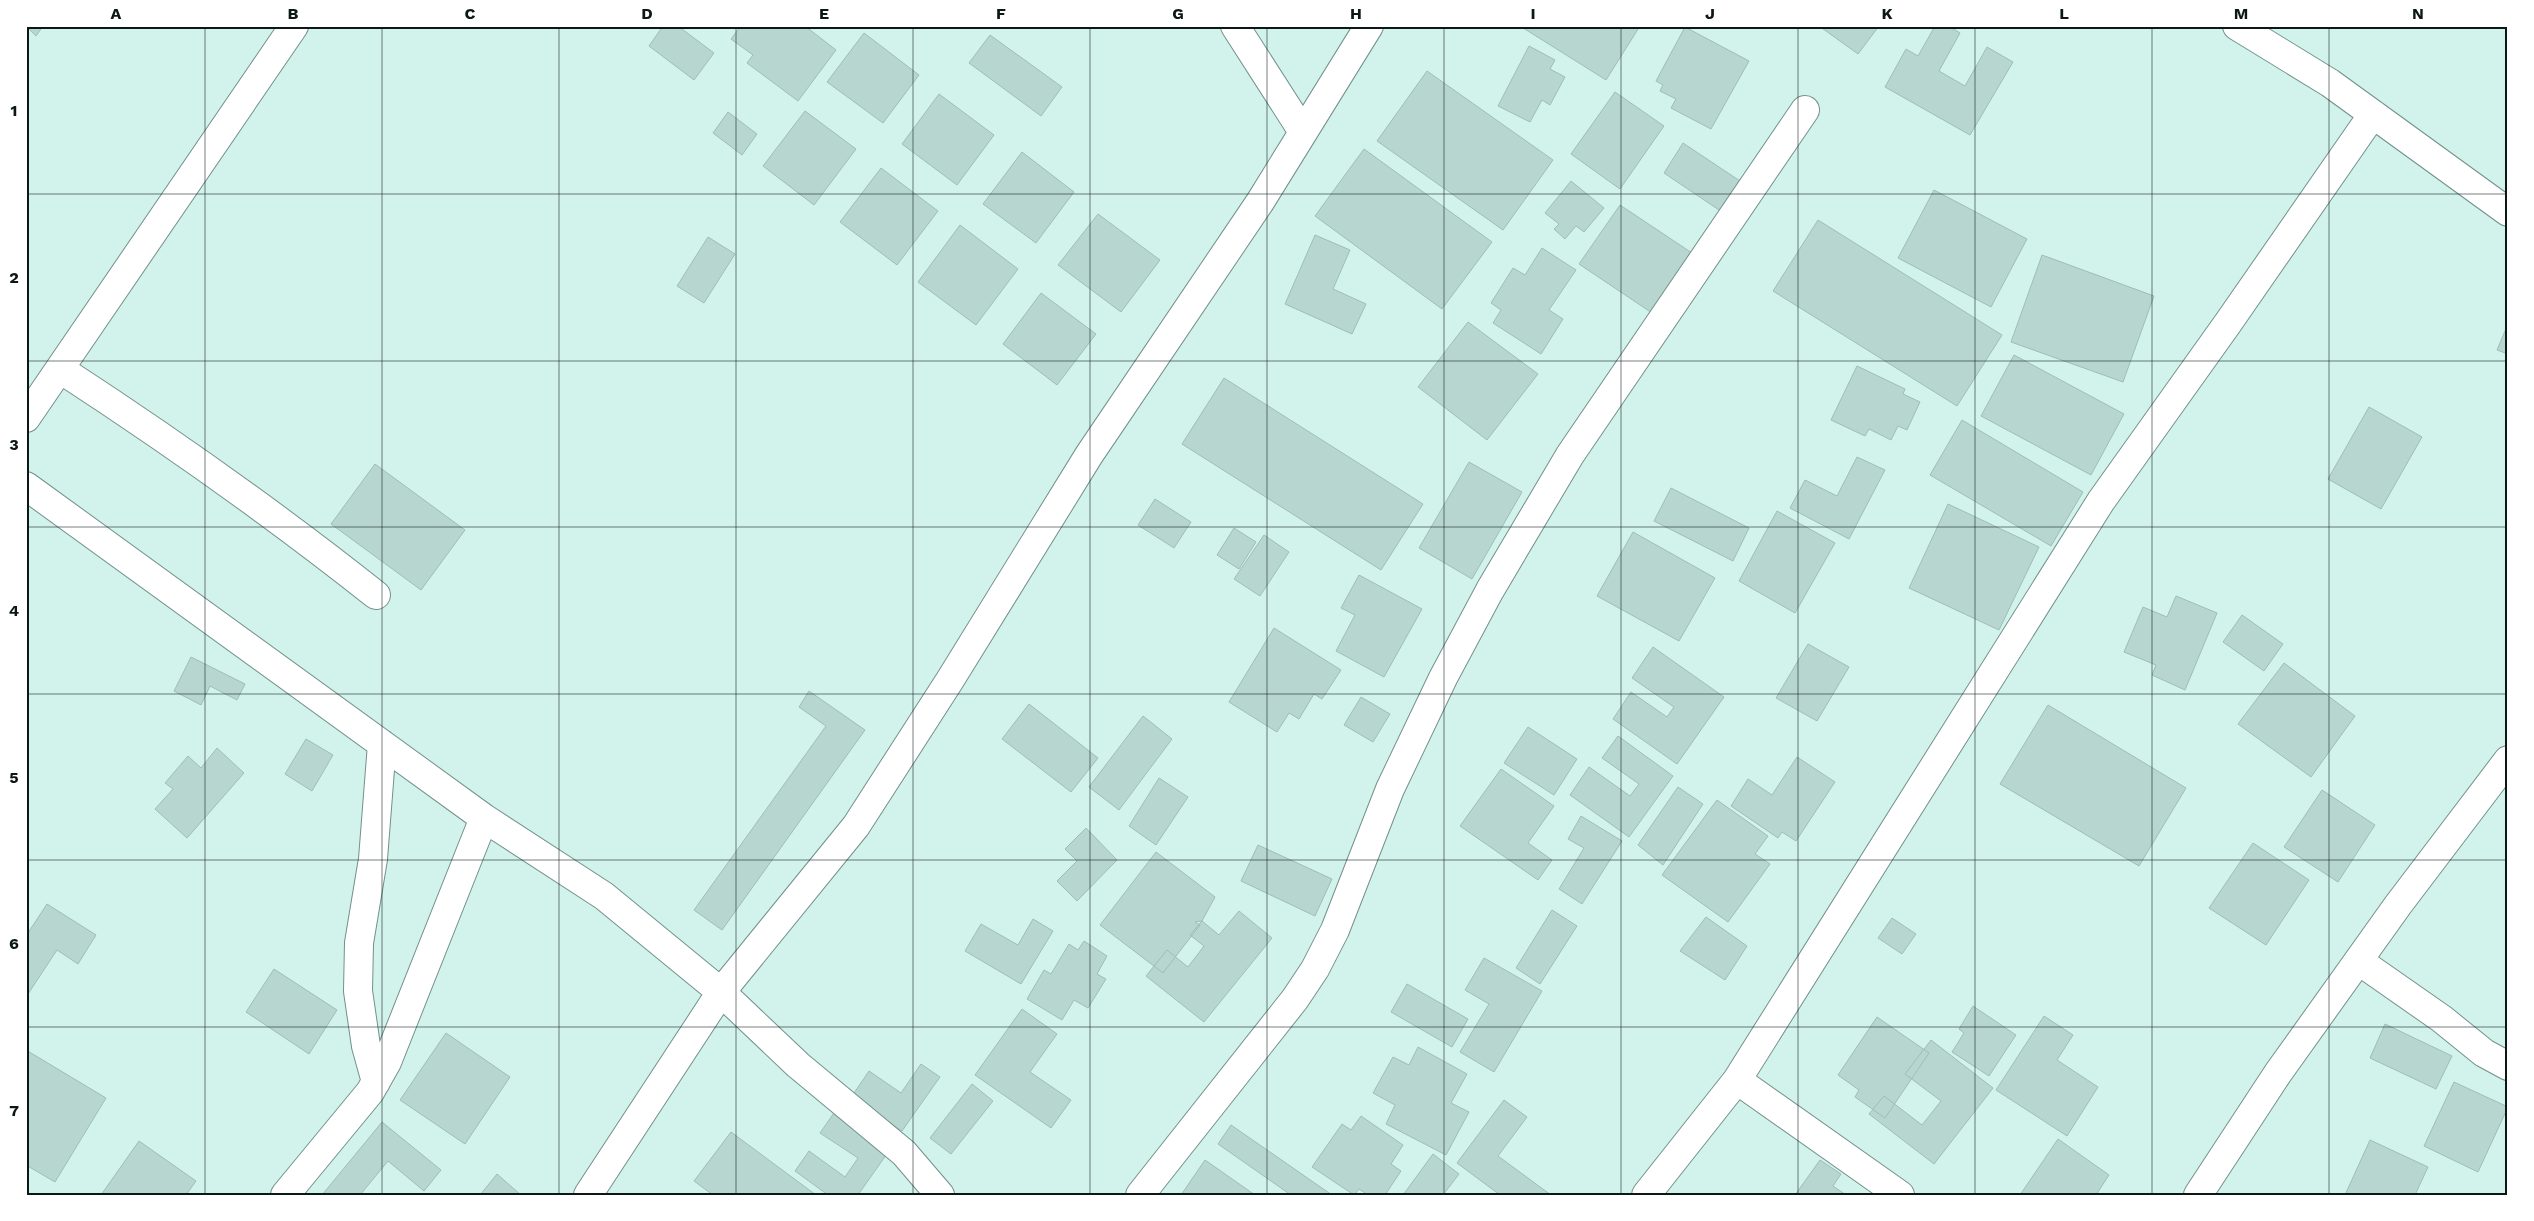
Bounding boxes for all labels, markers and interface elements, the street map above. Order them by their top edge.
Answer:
text: A [111,4,122,23]
text: B [288,4,299,23]
text: C [465,4,476,23]
text: D [641,4,653,23]
text: E [819,4,829,23]
text: F [996,4,1006,23]
text: G [1172,4,1184,23]
text: H [1350,4,1362,23]
text: I [1530,4,1536,23]
text: J [1705,4,1715,23]
text: K [1881,4,1893,23]
text: L [2059,4,2069,23]
text: M [2234,4,2248,23]
text: N [2412,4,2424,23]
text: 1 [11,101,17,120]
text: 2 [9,268,19,287]
text: 3 [9,435,19,454]
text: 4 [9,601,19,620]
text: 5 [9,768,19,787]
text: 6 [9,934,19,953]
text: 7 [9,1101,19,1120]

